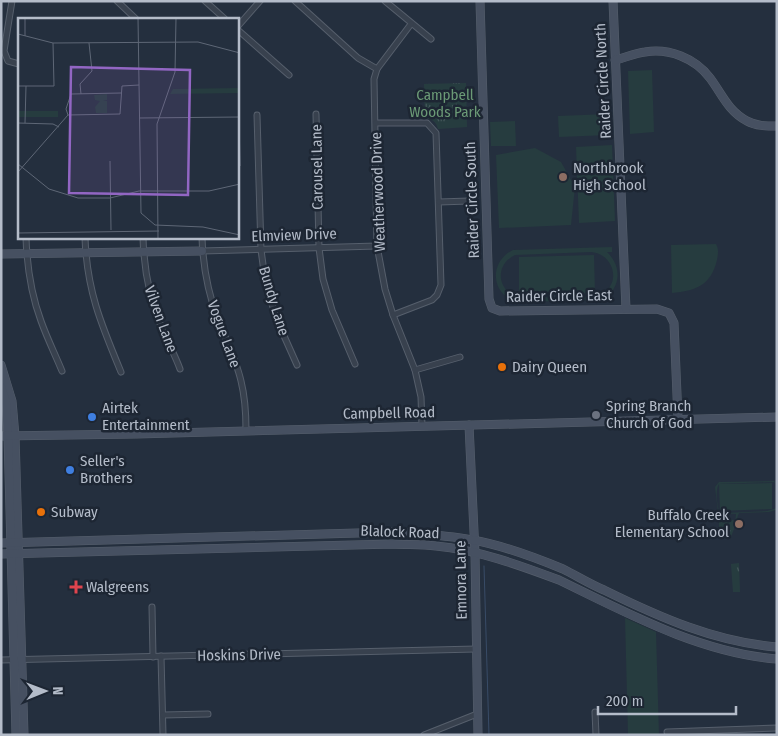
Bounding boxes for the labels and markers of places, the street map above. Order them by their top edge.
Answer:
place label: Northbrook High School [573,159,646,194]
marker: Northbrook High School [557,171,569,183]
place label: Dairy Queen [512,358,587,376]
marker: Dairy Queen [496,361,508,373]
place label: Spring Branch Church of God [606,397,692,432]
place label: Airtek Entertainment [102,399,190,434]
marker: Spring Branch Church of God [590,409,602,421]
marker: Airtek Entertainment [86,411,98,423]
place label: Seller's Brothers [80,452,133,487]
marker: Seller's Brothers [64,464,76,476]
place label: Subway [51,503,98,521]
marker: Subway [35,506,47,518]
place label: Buffalo Creek Elementary School [615,506,729,541]
marker: Buffalo Creek Elementary School [733,518,745,530]
place label: Walgreens [86,578,149,596]
marker: Walgreens [70,581,82,593]

